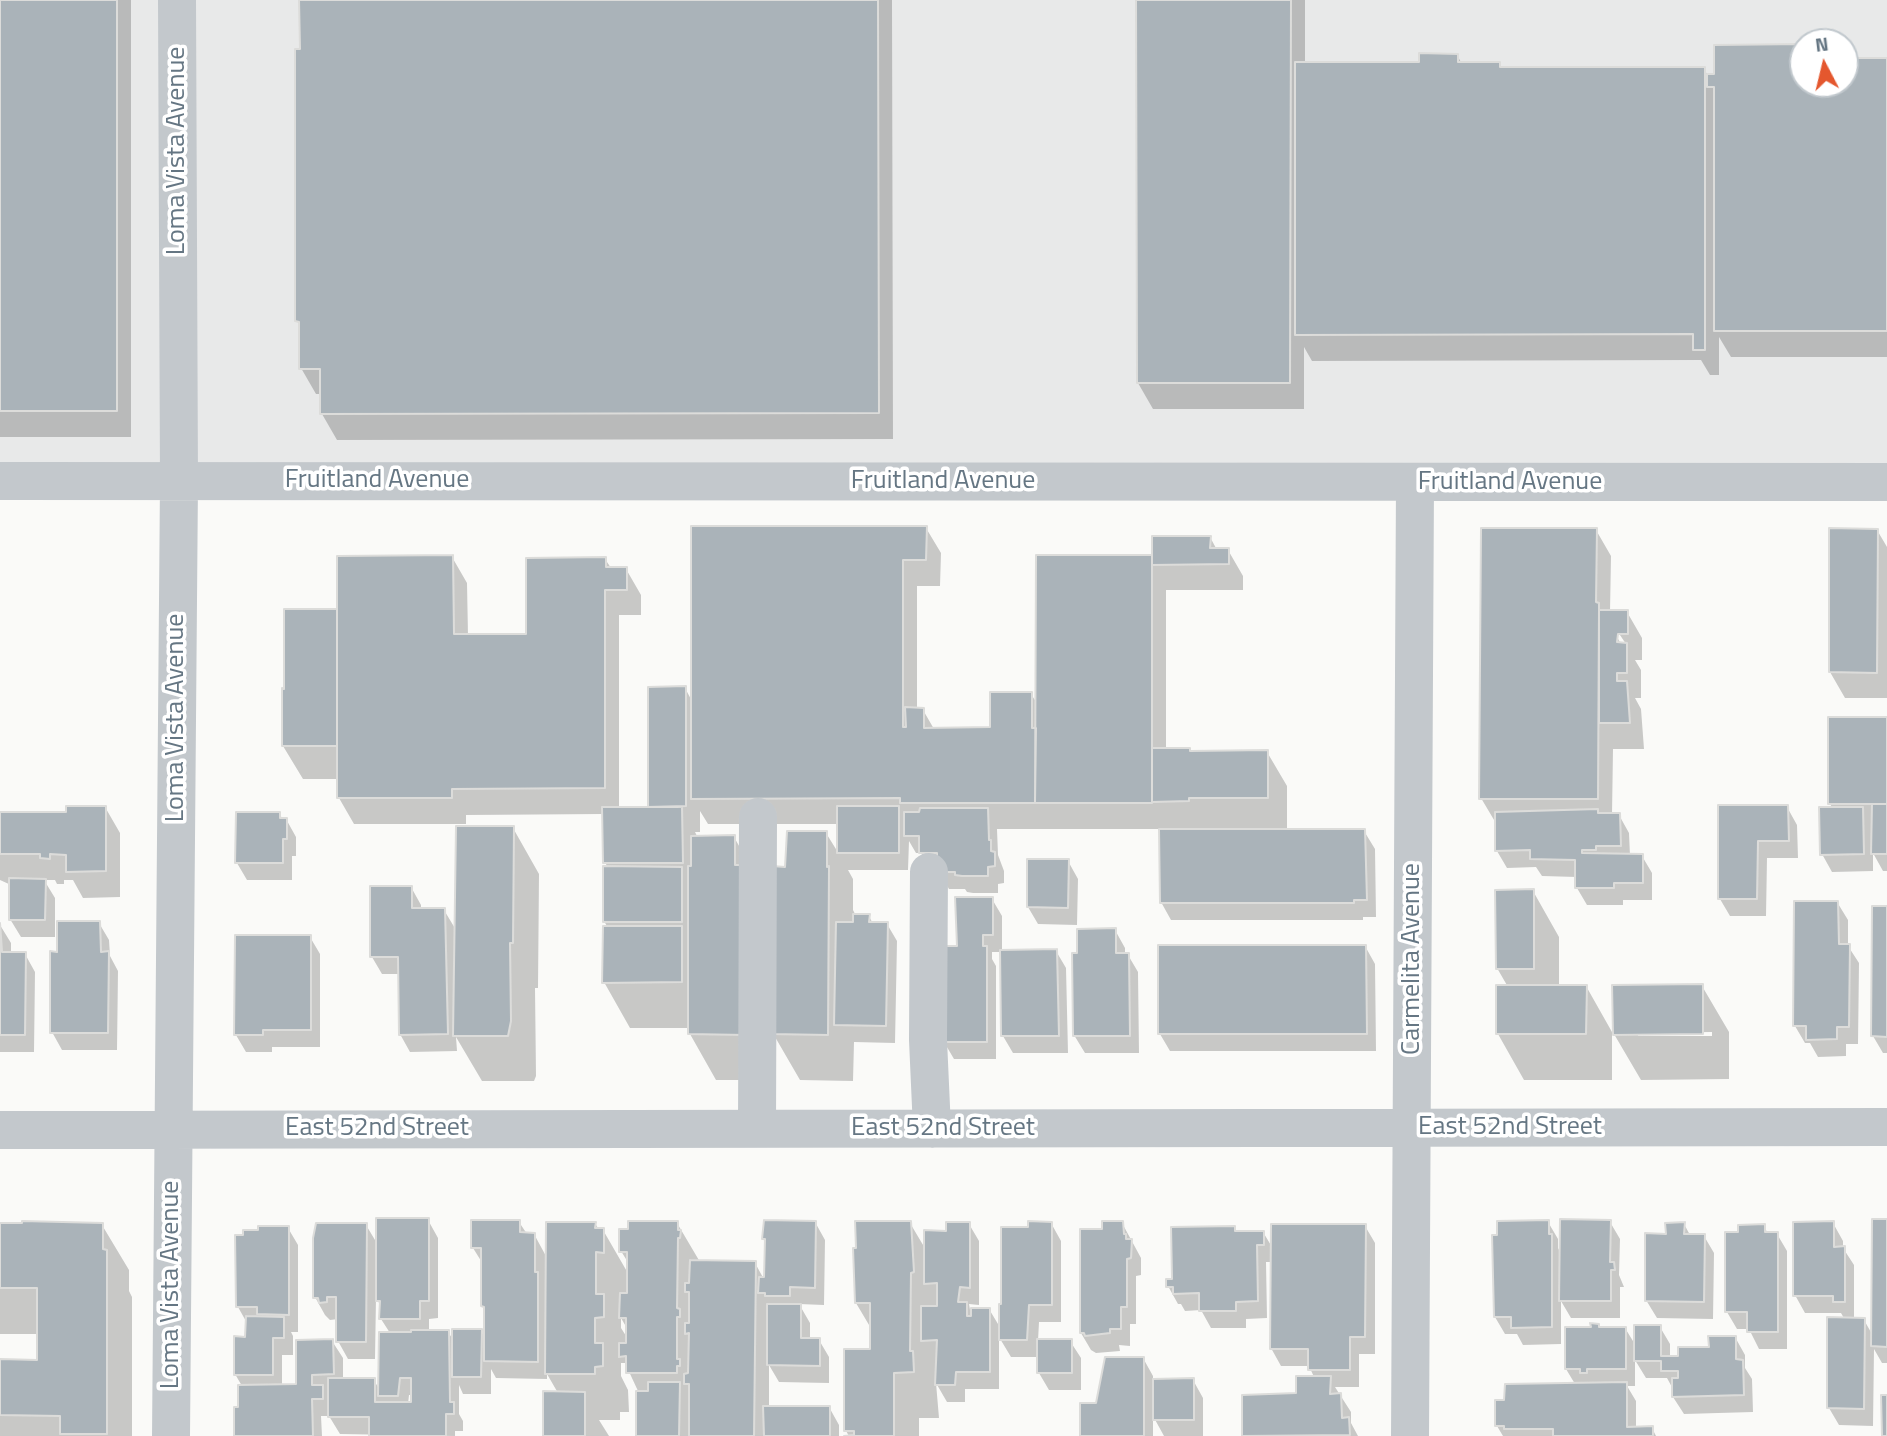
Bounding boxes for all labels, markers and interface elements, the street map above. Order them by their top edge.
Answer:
north arrow [1789,28,1859,98]
text: N [1813,28,1830,59]
street label: Loma Vista Avenue [162,47,194,255]
street label: Fruitland Avenue [285,465,469,497]
street label: Fruitland Avenue [851,466,1035,498]
street label: Fruitland Avenue [1418,467,1602,499]
street label: Loma Vista Avenue [161,614,193,822]
street label: Carmelita Avenue [1397,863,1429,1055]
street label: East 52nd Street [1418,1112,1602,1144]
street label: East 52nd Street [285,1113,469,1145]
street label: East 52nd Street [851,1113,1035,1145]
street label: Loma Vista Avenue [156,1181,188,1389]

